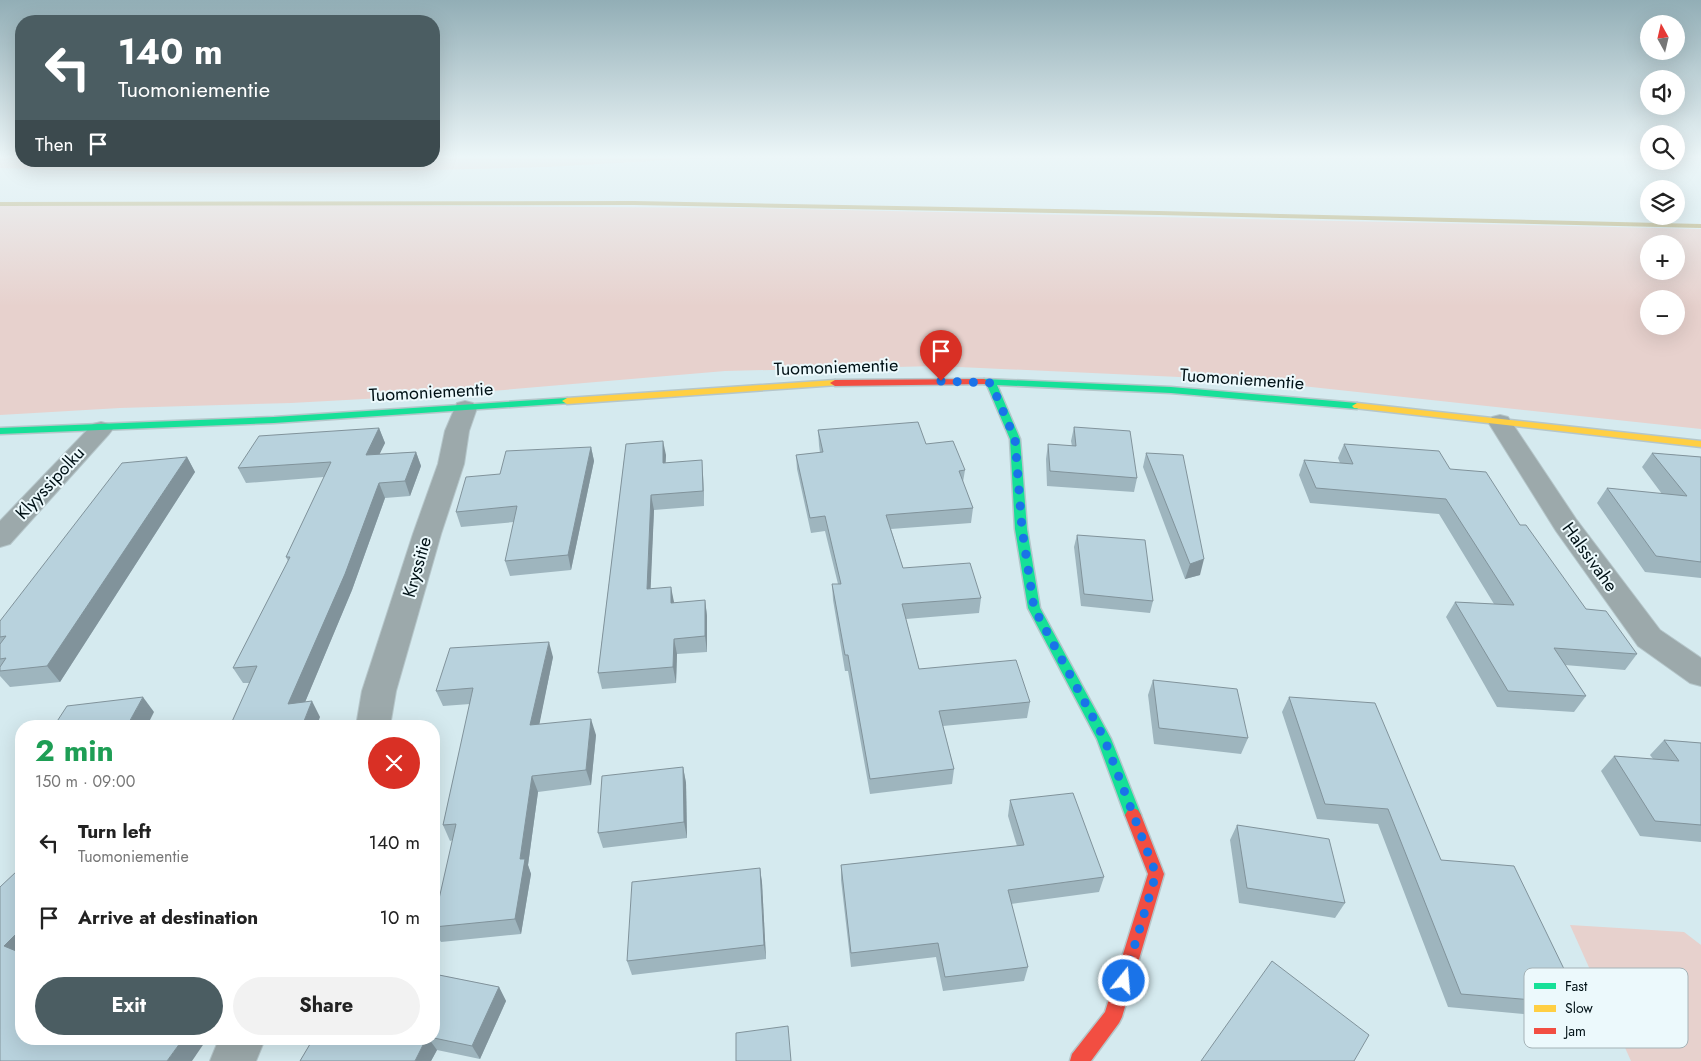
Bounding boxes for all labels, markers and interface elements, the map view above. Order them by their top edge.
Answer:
north arrow [1640,15,1685,60]
map controls [1640,15,1685,335]
text: 140 m [118,27,223,77]
icon: left [35,35,100,100]
button: sound [1640,70,1685,115]
text: Tuomoniementie [118,73,270,105]
button: search [1640,125,1685,170]
icon: arrive [84,130,112,158]
text: Then [35,131,74,158]
button: layers [1640,180,1685,225]
button: + [1640,235,1685,280]
button: − [1640,290,1685,335]
pin [920,330,962,381]
icon: arrive [927,337,955,365]
street label: Tuomoniementie [773,352,899,382]
street label: Tuomoniementie [1179,362,1305,396]
street label: Tuomoniementie [368,376,494,408]
street label: Klyyssipolku [9,441,91,525]
street label: Halssivahe [1556,517,1624,597]
street label: Kryssitie [396,533,438,601]
text: 2 min [35,729,114,772]
button: close [368,737,420,789]
text: 150 m · 09:00 [35,770,135,793]
text: Turn left [78,818,151,845]
icon: left [35,829,63,857]
text: 140 m [368,829,420,856]
text: Tuomoniementie [78,845,189,868]
icon: arrive [35,904,63,932]
text: Arrive at destination [78,904,258,931]
text: 10 m [380,904,420,931]
position arrow [1097,954,1149,1006]
legend [1524,968,1688,1048]
text: Fast [1565,976,1588,996]
button: Exit [35,977,223,1035]
button: Share [233,977,420,1035]
text: Slow [1565,998,1593,1018]
text: Jam [1563,1021,1586,1041]

